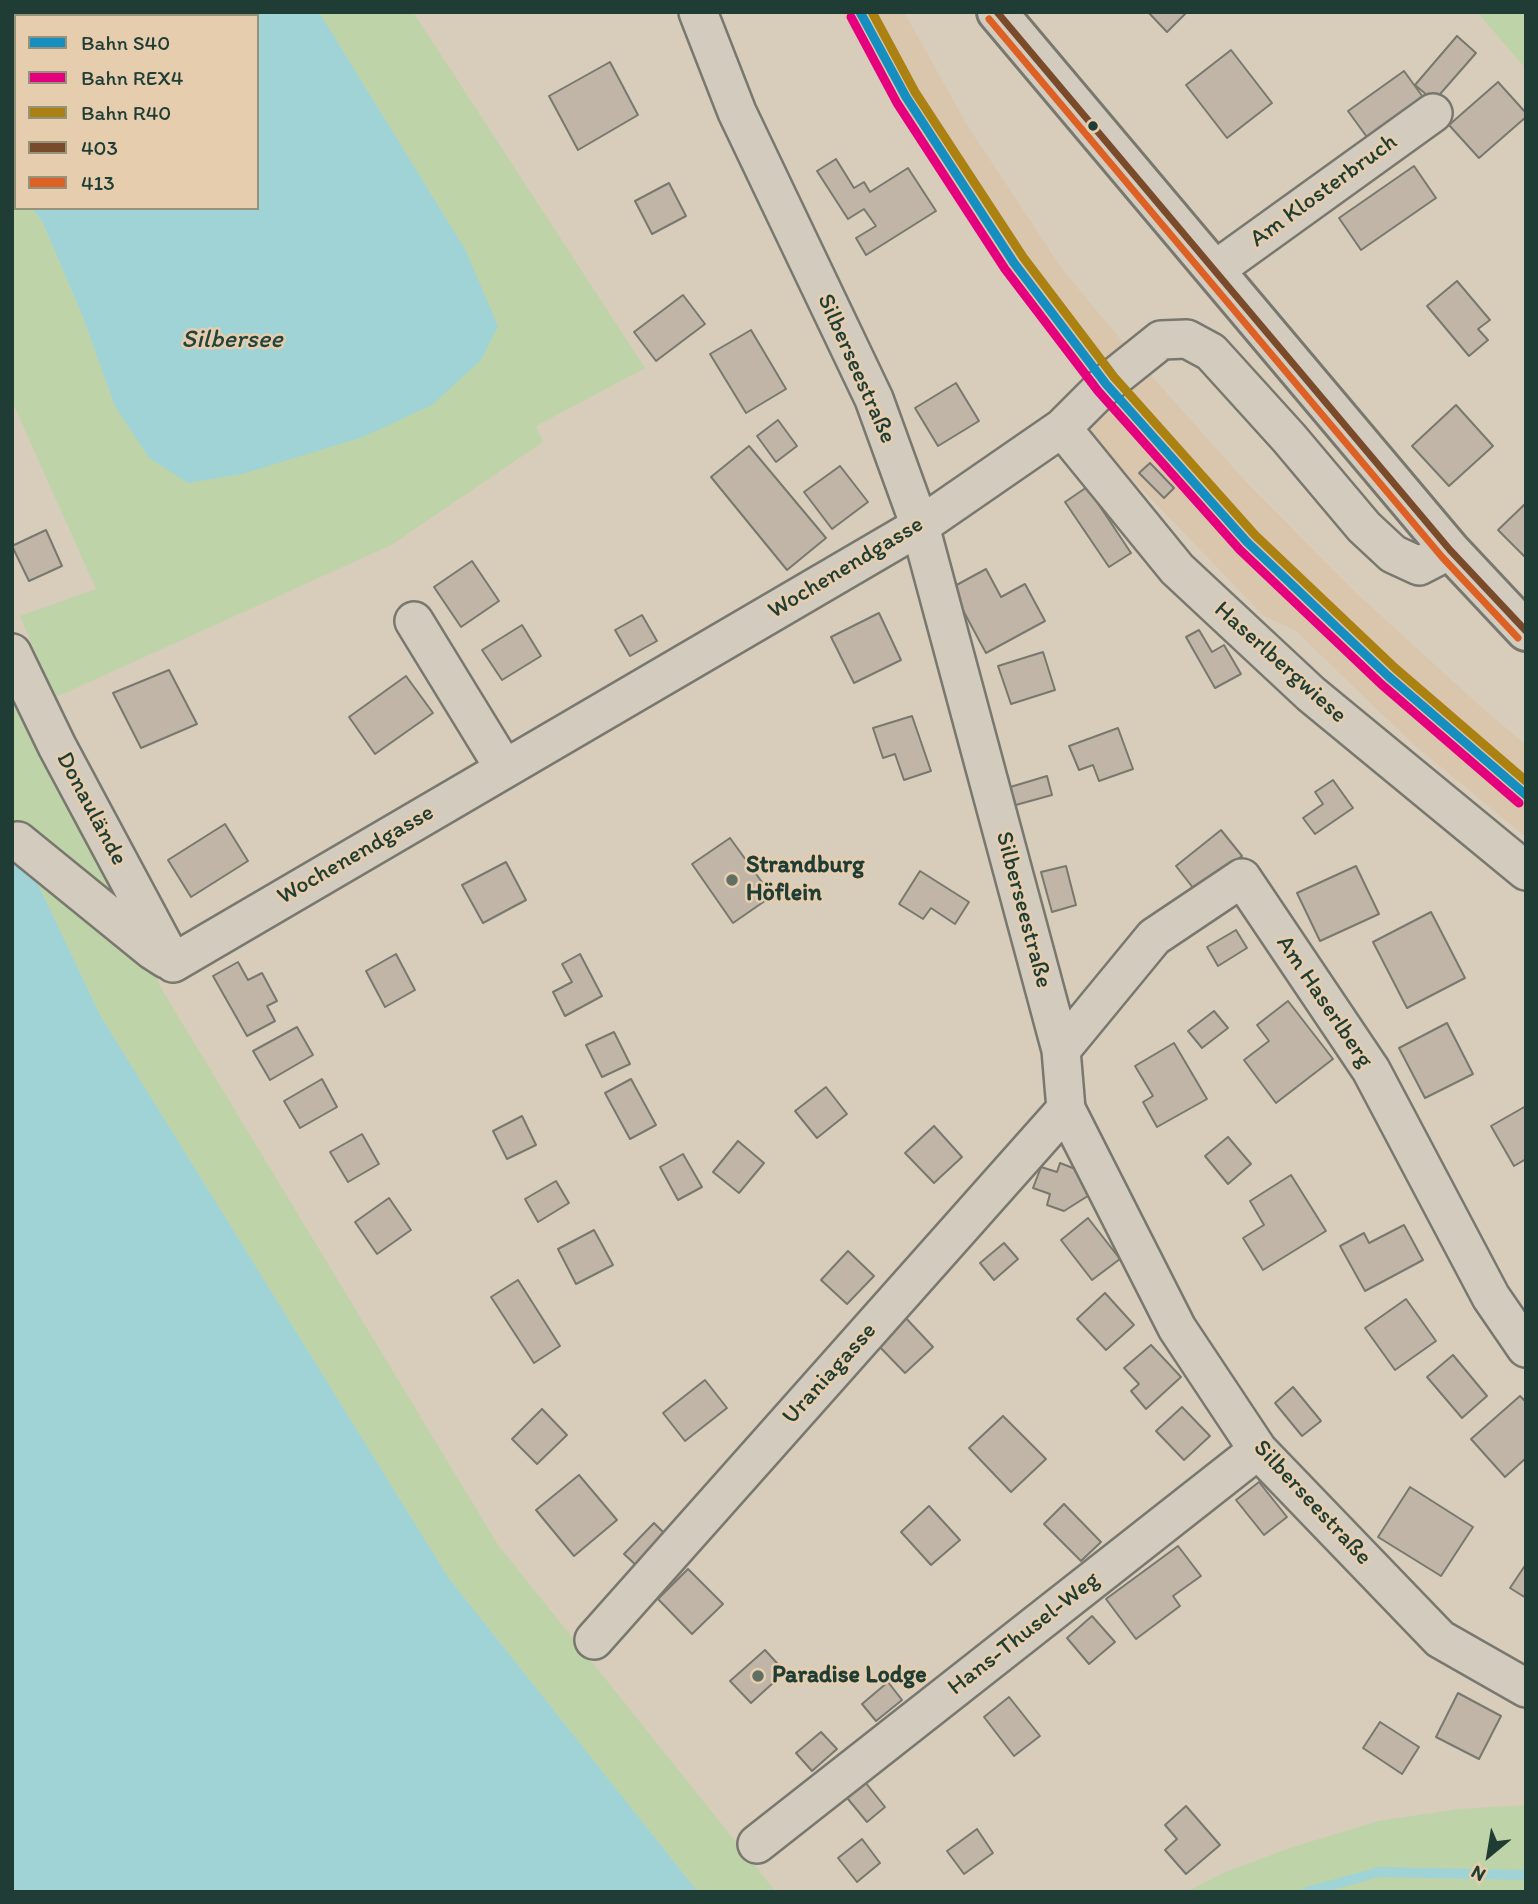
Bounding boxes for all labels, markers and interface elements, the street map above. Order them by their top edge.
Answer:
legend [14,14,259,210]
text: Bahn S40 [81,30,170,55]
text: Bahn REX4 [81,65,183,90]
text: Bahn R40 [81,100,171,125]
unlabelled marker [1086,119,1100,133]
street label: Am Klosterbruch [1245,128,1403,254]
text: 403 [81,135,118,160]
text: 413 [81,170,115,195]
street label: Silberseestraße [810,290,902,448]
water label: Silbersee [181,324,283,356]
street label: Wochenendgasse [763,510,929,626]
street label: Haserlbergwiese [1208,596,1352,730]
street label: Donaulände [49,747,133,871]
street label: Wochenendgasse [273,799,439,911]
street label: Silberseestraße [988,829,1058,991]
place label: Strandburg Höflein [746,852,864,908]
marker: Strandburg Höflein [724,872,740,888]
street label: Am Haserlberg [1269,930,1379,1074]
street label: Uraniagasse [777,1317,883,1431]
street label: Silberseestraße [1247,1434,1377,1572]
street label: Hans-Thusel-Weg [942,1566,1106,1702]
place label: Paradise Lodge [772,1662,927,1690]
marker: Paradise Lodge [750,1668,766,1684]
north arrow [1454,1820,1524,1890]
text: N [1467,1860,1490,1887]

